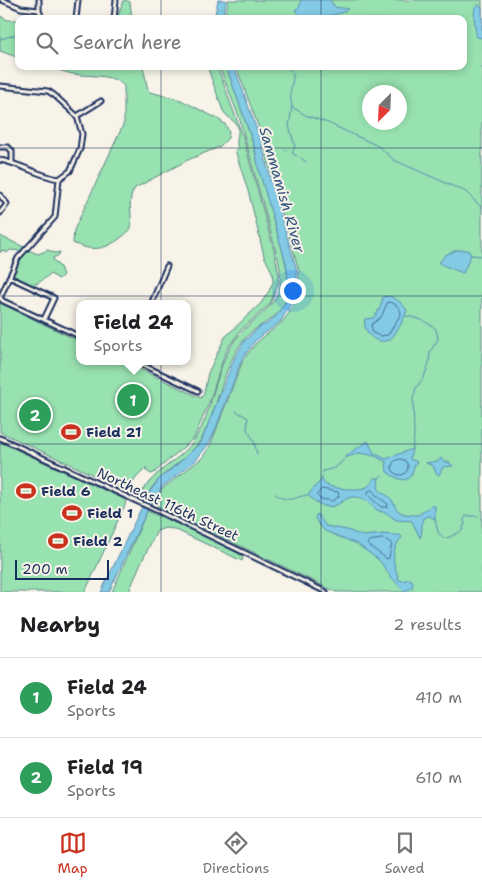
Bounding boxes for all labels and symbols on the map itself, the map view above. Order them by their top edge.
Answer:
north arrow [362,85,407,130]
water label: Sammamish River [254,125,310,256]
your location [280,278,306,304]
pin: 1 [117,381,149,419]
pin: 2 [19,396,51,434]
sports icon: Field 21 [60,421,82,443]
place label: Field 21 [86,423,141,441]
street label: Northeast 116th Street [94,463,242,545]
sports icon: Field 6 [15,480,37,502]
place label: Field 6 [41,482,91,500]
sports icon: Field 1 [61,502,83,524]
place label: Field 1 [87,504,133,522]
sports icon: Field 2 [47,530,69,552]
place label: Field 2 [73,532,123,550]
scale bar [15,557,109,580]

